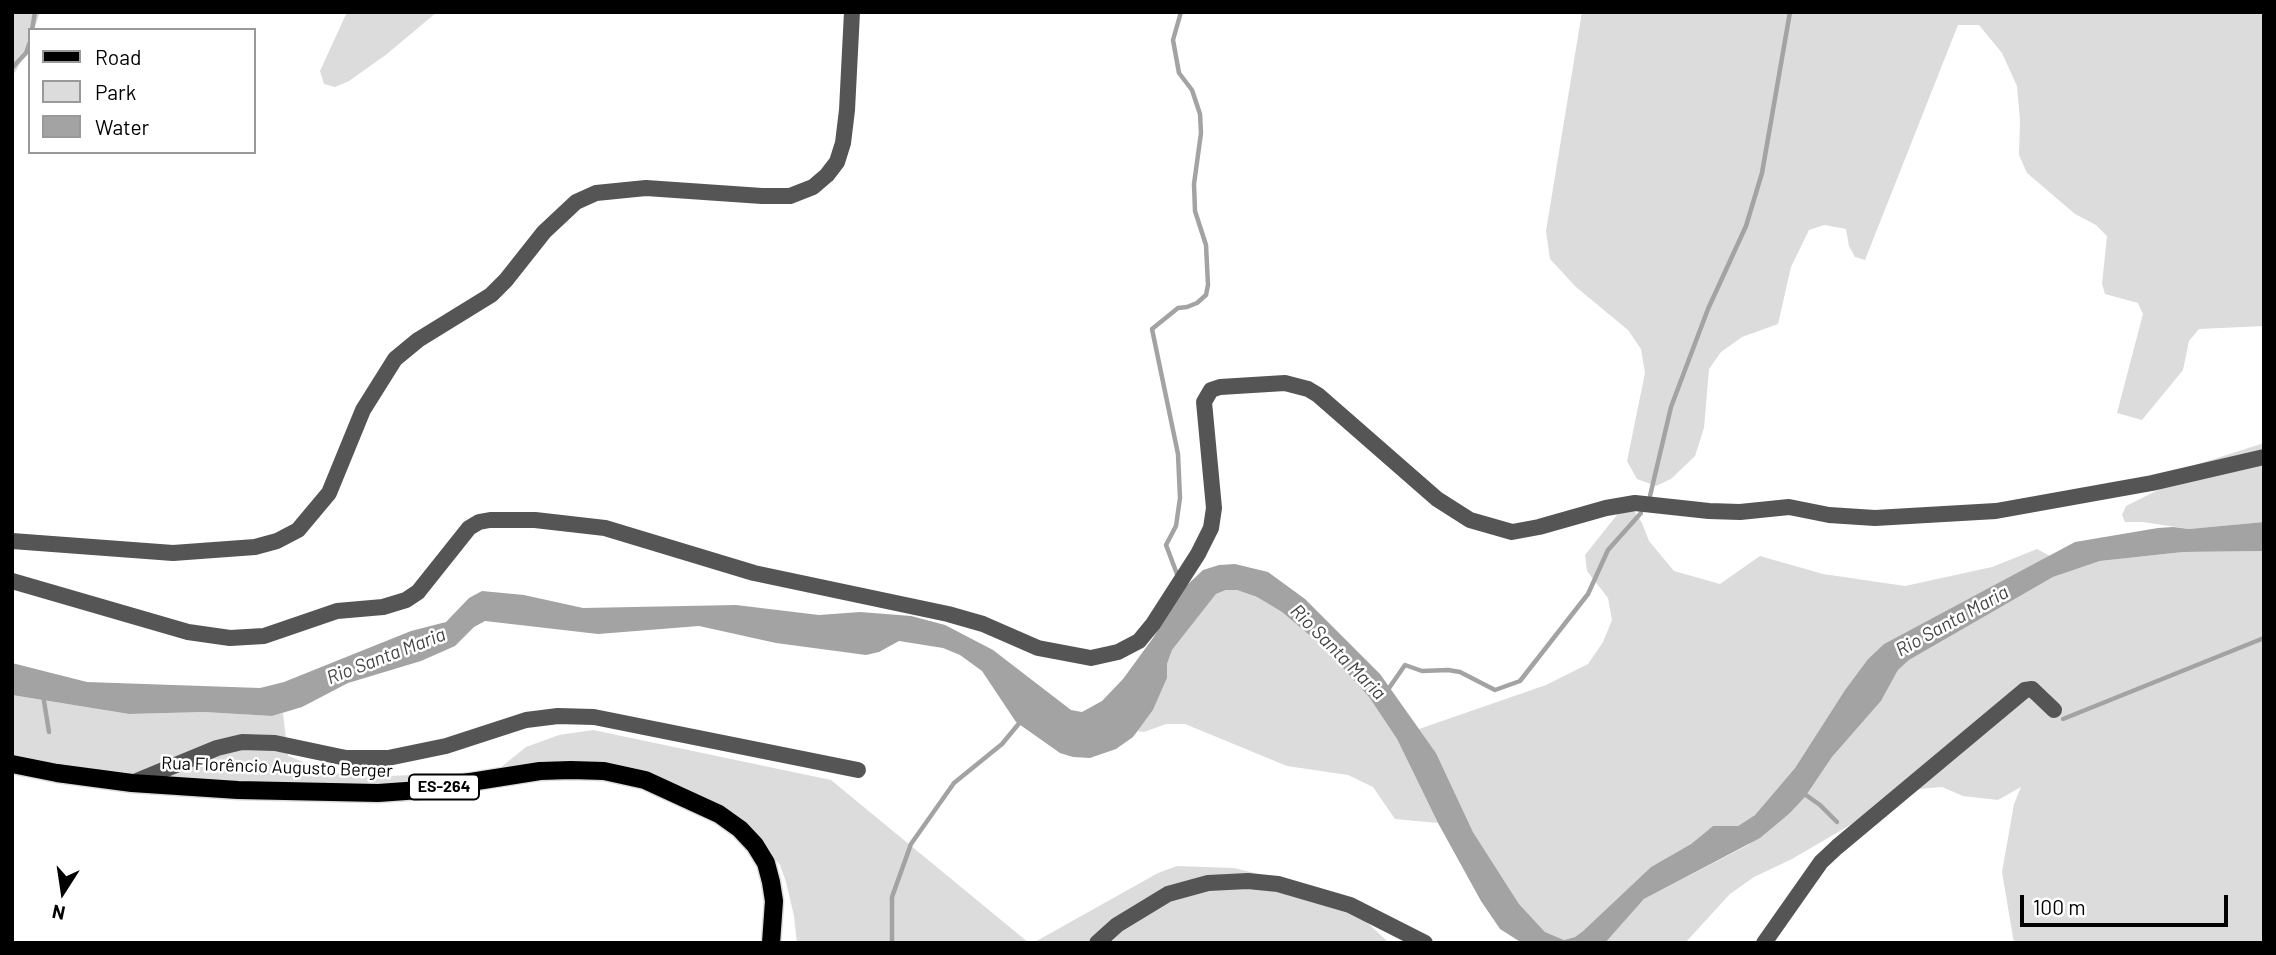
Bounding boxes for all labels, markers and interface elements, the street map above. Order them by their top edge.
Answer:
legend [28,28,256,154]
text: Road [95,44,141,69]
text: Park [95,79,136,104]
text: Water [95,114,149,139]
water label: Rio Santa Maria [1892,581,2012,661]
water label: Rio Santa Maria [1286,600,1390,704]
water label: Rio Santa Maria [323,623,449,689]
street label: Rua Florêncio Augusto Berger [161,752,393,782]
road number: ES-264 [409,774,479,800]
north arrow [28,857,98,927]
scale bar [2024,881,2232,925]
text: 100 m [2033,894,2086,919]
text: N [50,900,67,926]

